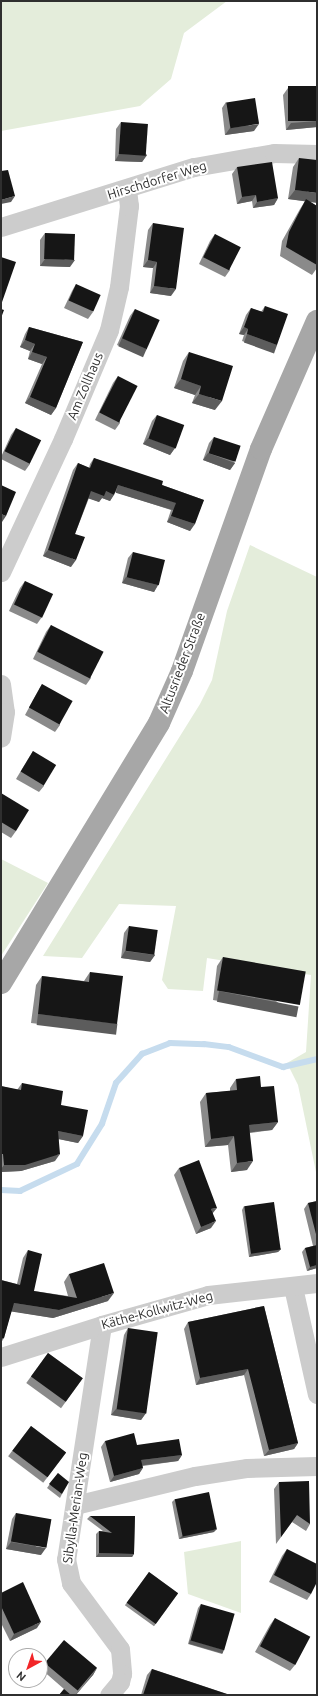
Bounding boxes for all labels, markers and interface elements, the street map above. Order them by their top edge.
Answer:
street label: Hirschdorfer Weg [106,157,208,203]
street label: Am Zollhaus [64,350,106,422]
street label: Altusrieder Straße [156,610,208,716]
street label: Käthe-Kollwitz-Weg [100,1288,214,1332]
street label: Sibylla-Merian-Weg [59,1451,91,1565]
north arrow [8,1648,48,1688]
text: N [14,1669,28,1684]

